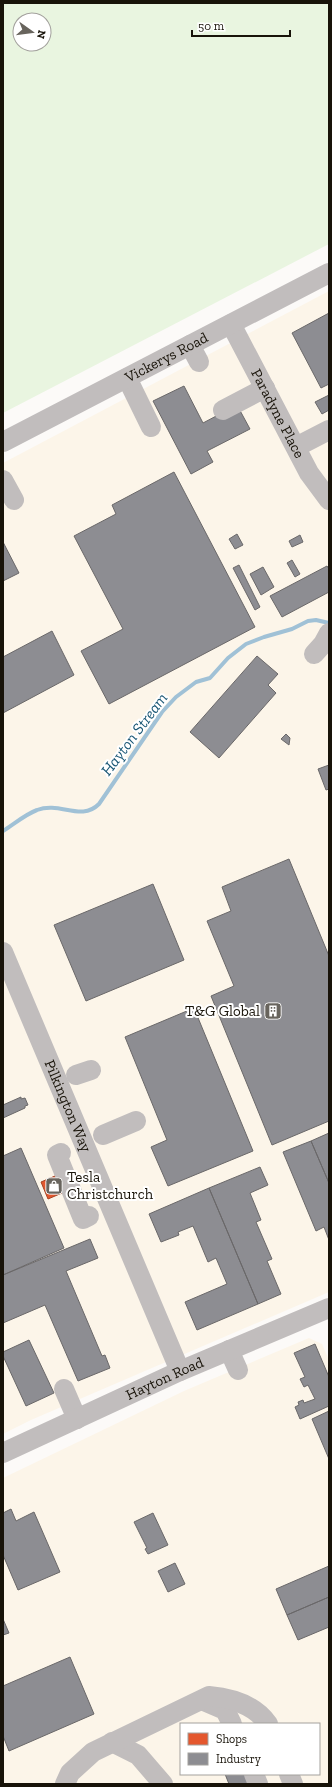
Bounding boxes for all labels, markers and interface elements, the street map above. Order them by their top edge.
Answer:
north arrow [12,12,52,52]
scale bar [192,12,290,38]
text: 50 m [198,19,225,33]
text: N [34,29,49,41]
street label: Vickerys Road [121,328,212,387]
street label: Paradyne Place [247,366,309,461]
water label: Hayton Stream [97,689,172,779]
building icon: T&G Global [263,1001,283,1021]
place label: T&G Global [185,1002,260,1020]
street label: Pilkington Way [41,1057,96,1155]
place label: Tesla Christchurch [67,1168,154,1203]
shop icon: Tesla Christchurch [44,1176,64,1196]
street label: Hayton Road [123,1353,207,1404]
legend [180,1723,320,1775]
text: Shops [216,1732,247,1746]
text: Industry [216,1752,262,1766]

